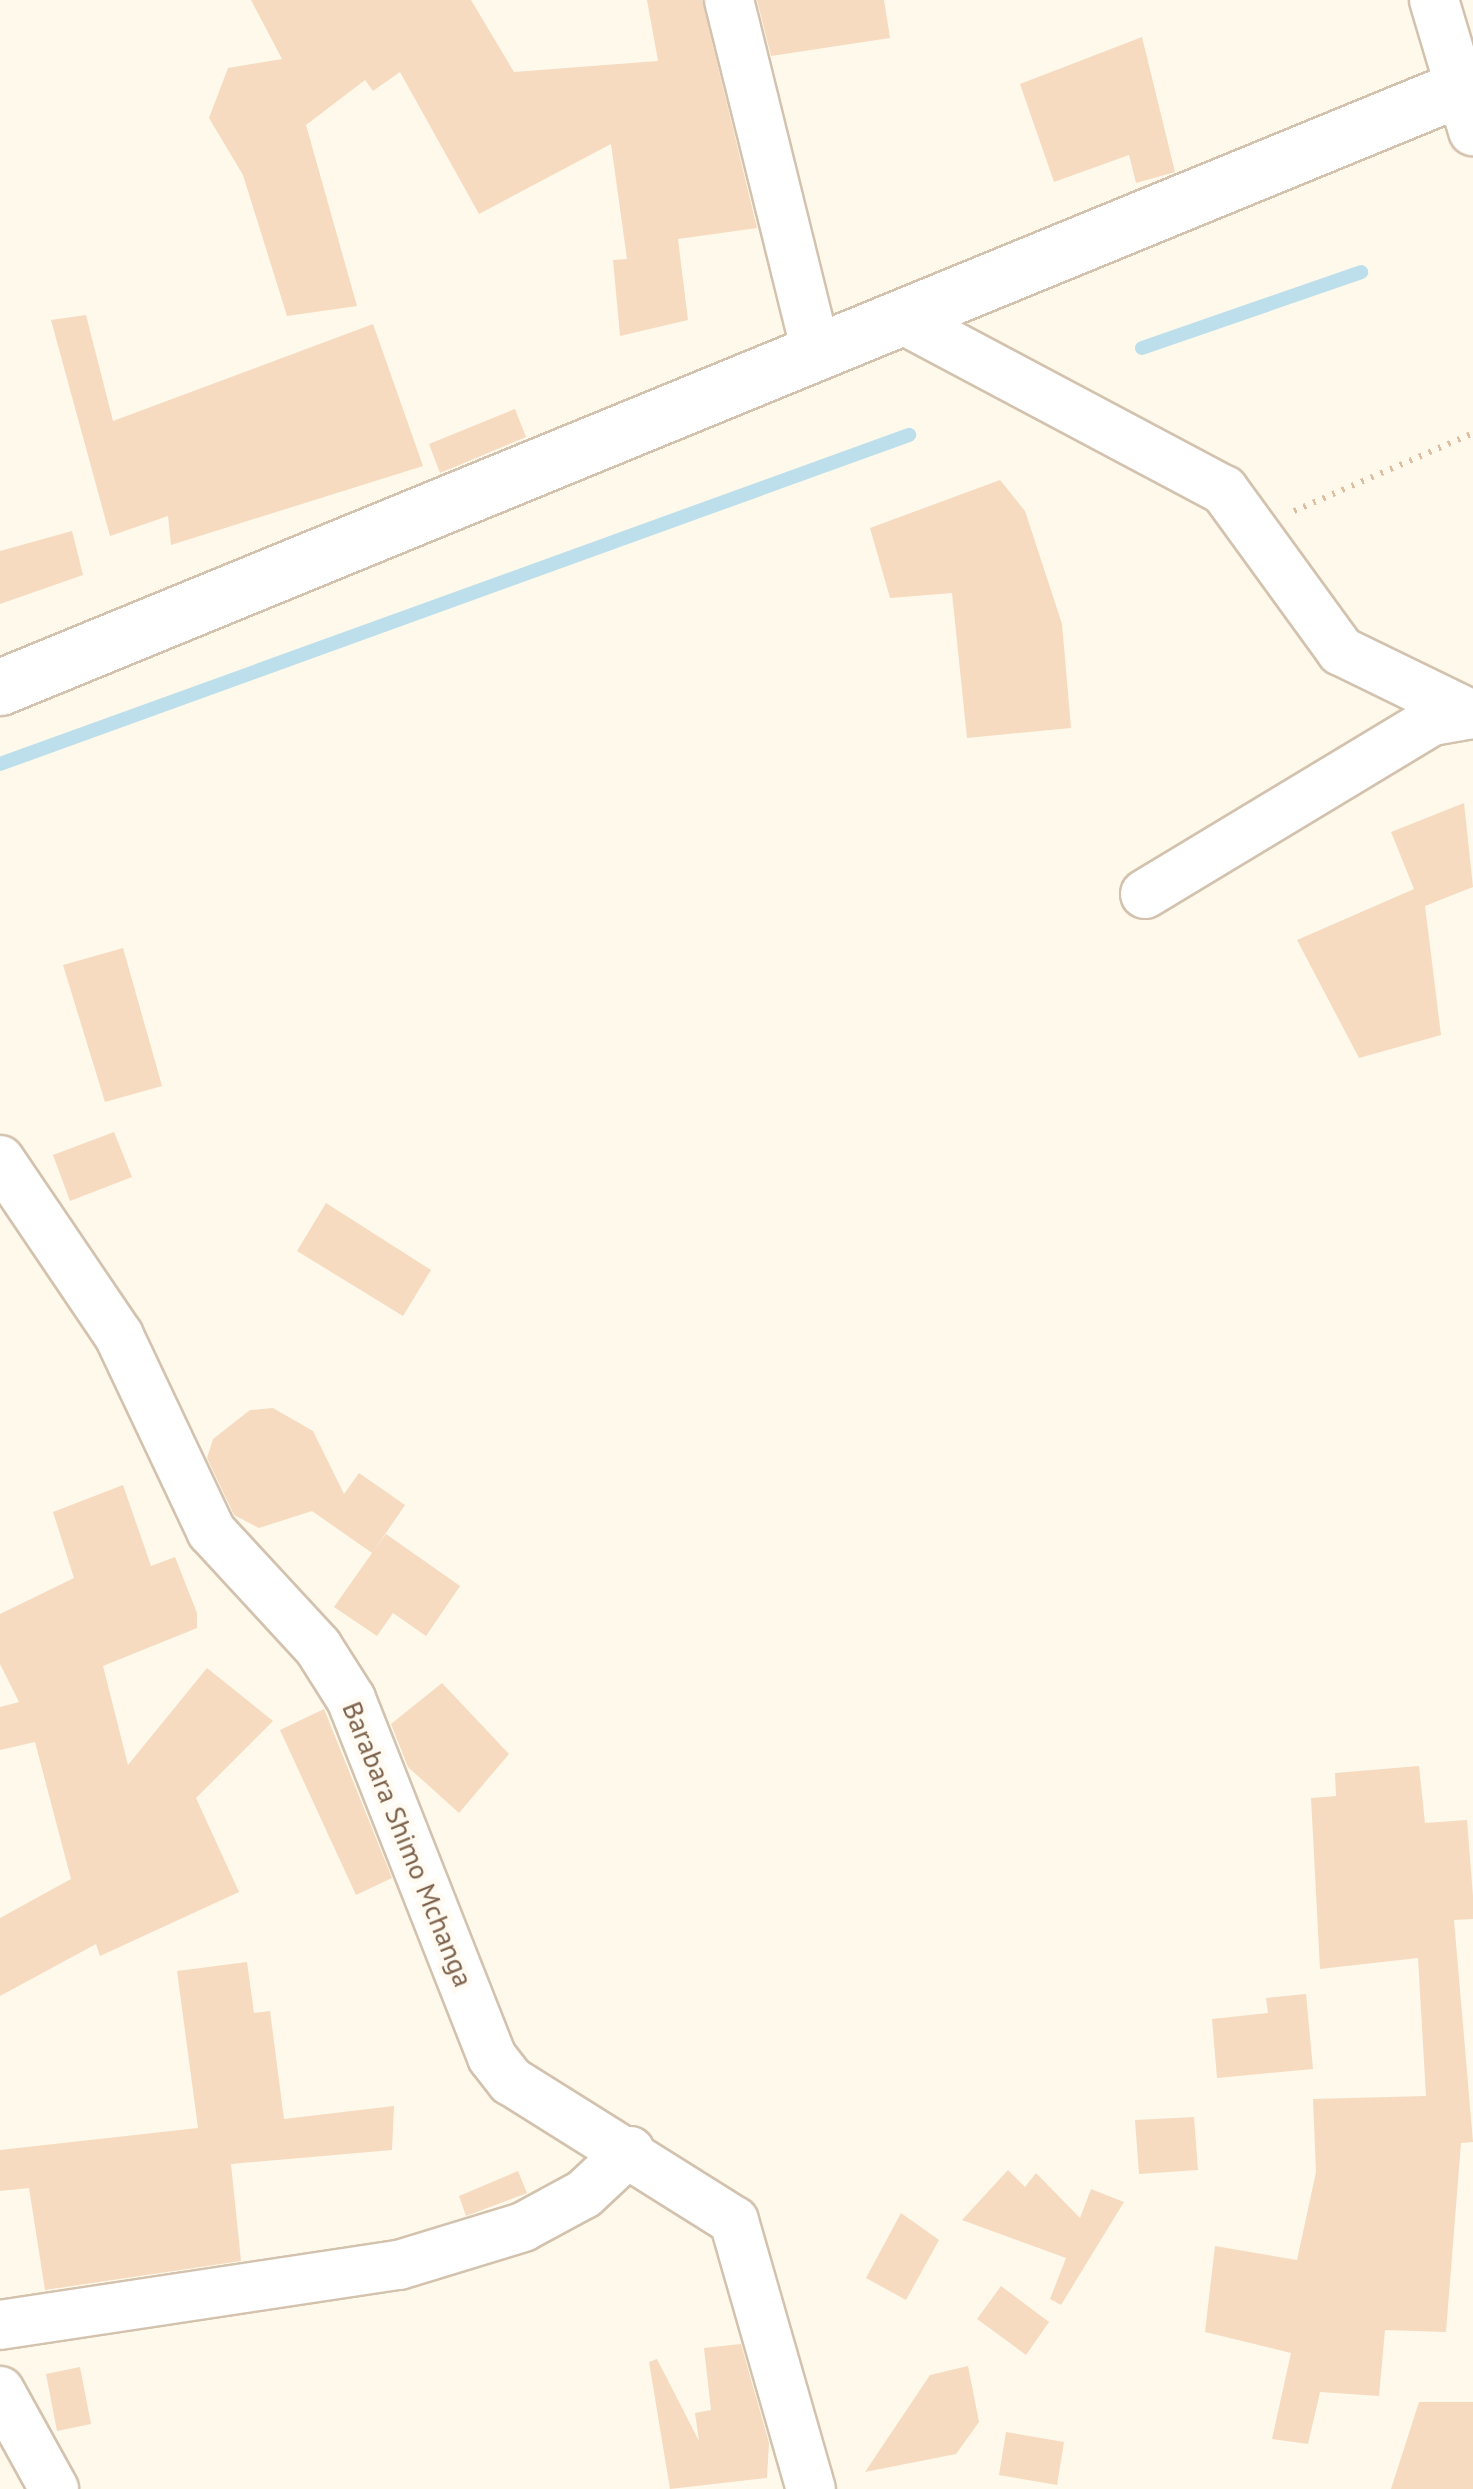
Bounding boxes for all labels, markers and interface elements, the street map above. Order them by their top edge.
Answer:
street label: Barabara Shimo Mchanga [335,1696,481,1992]

